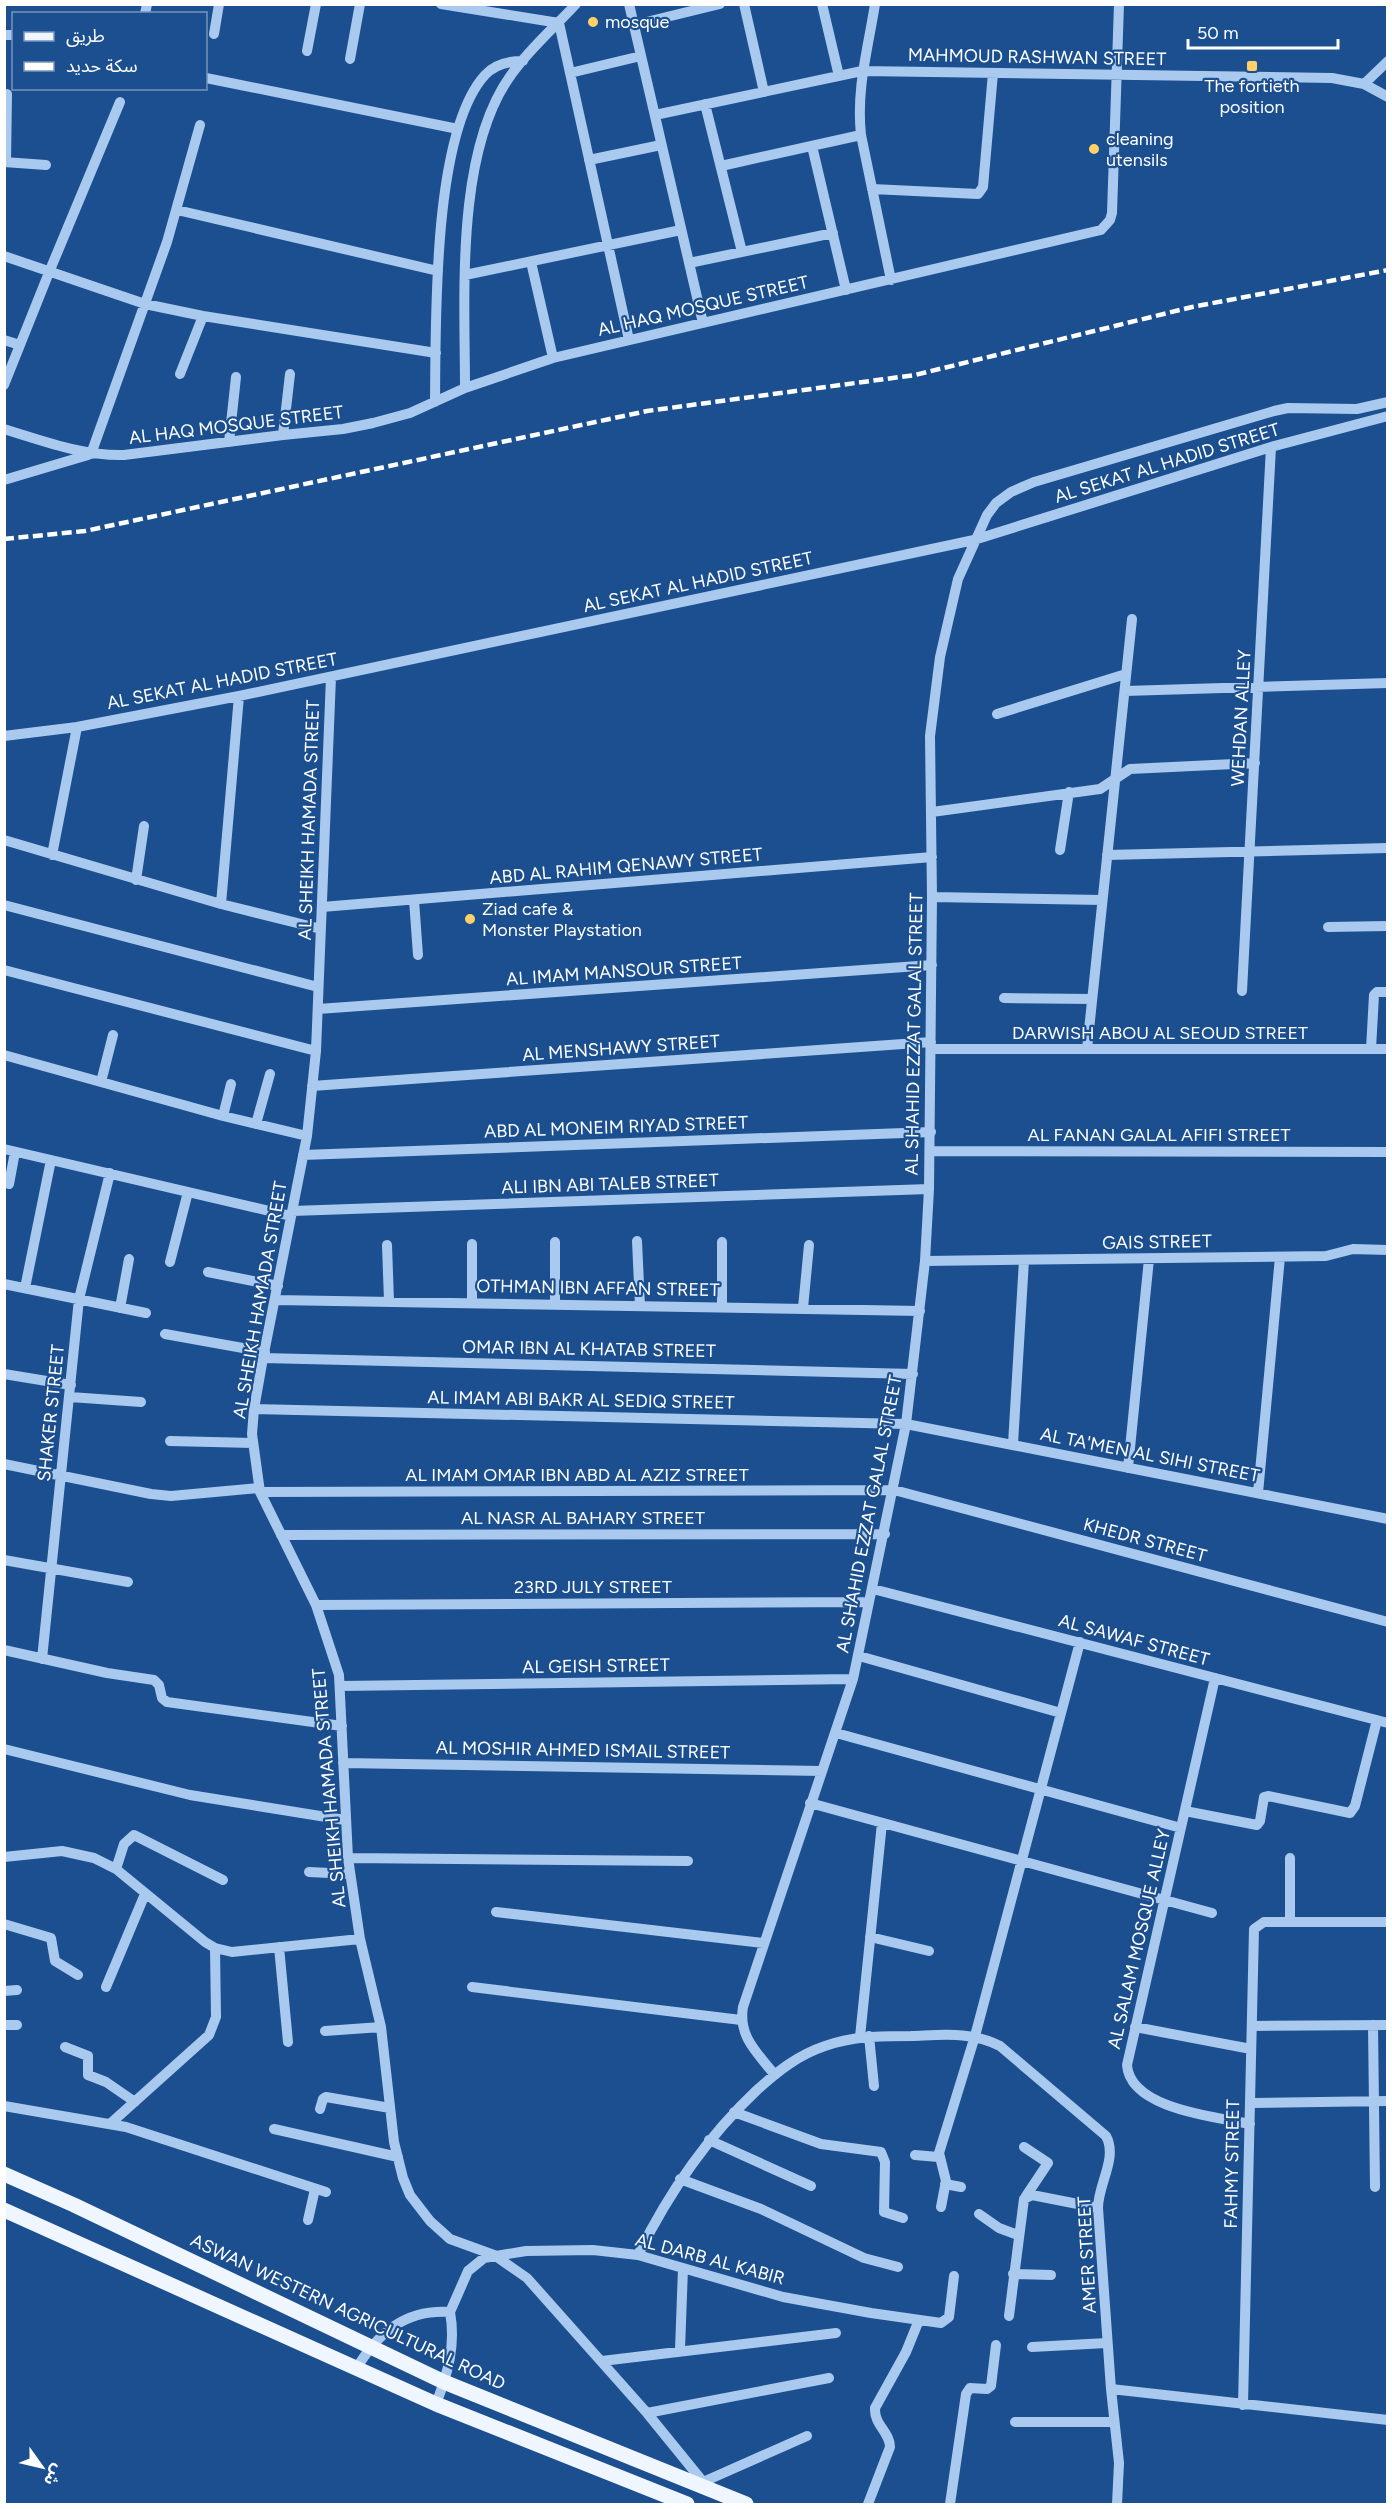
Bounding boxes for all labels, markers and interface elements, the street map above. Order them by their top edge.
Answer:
place label: mosque [605,11,670,33]
legend [12,12,207,90]
scale bar [1188,12,1338,50]
marker: mosque [586,15,600,29]
text: 50 m [1197,22,1239,44]
text: طريق [66,25,105,47]
street label: MAHMOUD RASHWAN STREET [908,44,1166,70]
text: سكة حديد [66,55,138,77]
marker: The fortieth position [1245,59,1259,73]
place label: The fortieth position [1204,75,1300,118]
place label: cleaning utensils [1106,128,1174,171]
marker: cleaning utensils [1087,142,1101,156]
street label: AL HAQ MOSQUE STREET [595,271,811,341]
street label: AL HAQ MOSQUE STREET [128,401,344,449]
street label: AL SEKAT AL HADID STREET [1052,418,1282,508]
street label: AL SEKAT AL HADID STREET [581,547,815,617]
street label: AL SEKAT AL HADID STREET [105,648,339,714]
street label: WEHDAN ALLEY [1226,649,1256,787]
street label: AL SHEIKH HAMADA STREET [294,699,324,941]
street label: ABD AL RAHIM QENAWY STREET [489,843,763,889]
street label: AL SHAHID EZZAT GALAL STREET [901,892,927,1175]
place label: Ziad cafe & Monster Playstation [482,898,642,941]
marker: Ziad cafe & Monster Playstation [463,912,477,926]
street label: AL IMAM MANSOUR STREET [505,952,743,990]
street label: DARWISH ABOU AL SEOUD STREET [1012,1022,1308,1044]
street label: AL MENSHAWY STREET [521,1030,721,1066]
street label: ABD AL MONEIM RIYAD STREET [484,1111,748,1143]
street label: AL FANAN GALAL AFIFI STREET [1028,1124,1291,1146]
street label: ALI IBN ABI TALEB STREET [501,1169,719,1199]
street label: AL SHEIKH HAMADA STREET [228,1180,292,1420]
street label: GAIS STREET [1102,1230,1212,1254]
street label: OTHMAN IBN AFFAN STREET [476,1275,720,1301]
street label: OMAR IBN AL KHATAB STREET [462,1336,716,1362]
street label: SHAKER STREET [33,1343,69,1483]
street label: AL SHAHID EZZAT GALAL STREET [831,1373,907,1655]
street label: AL IMAM ABI BAKR AL SEDIQ STREET [427,1386,735,1414]
street label: AL TA'MEN AL SIHI STREET [1038,1423,1262,1487]
street label: AL IMAM OMAR IBN ABD AL AZIZ STREET [405,1464,749,1486]
street label: AL NASR AL BAHARY STREET [461,1507,705,1529]
street label: KHEDR STREET [1081,1513,1209,1567]
street label: 23RD JULY STREET [514,1576,672,1598]
street label: AL SAWAF STREET [1056,1609,1212,1671]
street label: AL GEISH STREET [522,1654,670,1678]
street label: AL SHEIKH HAMADA STREET [308,1667,350,1909]
street label: AL MOSHIR AHMED ISMAIL STREET [436,1736,730,1764]
street label: AL SALAM MOSQUE ALLEY [1103,1827,1175,2051]
street label: FAHMY STREET [1220,2099,1244,2229]
street label: AMER STREET [1073,2196,1101,2314]
street label: ASWAN WESTERN AGRICULTURAL ROAD [187,2229,509,2395]
street label: AL DARB AL KABIR [633,2229,787,2289]
north arrow [12,2437,72,2497]
text: ش [40,2461,68,2490]

